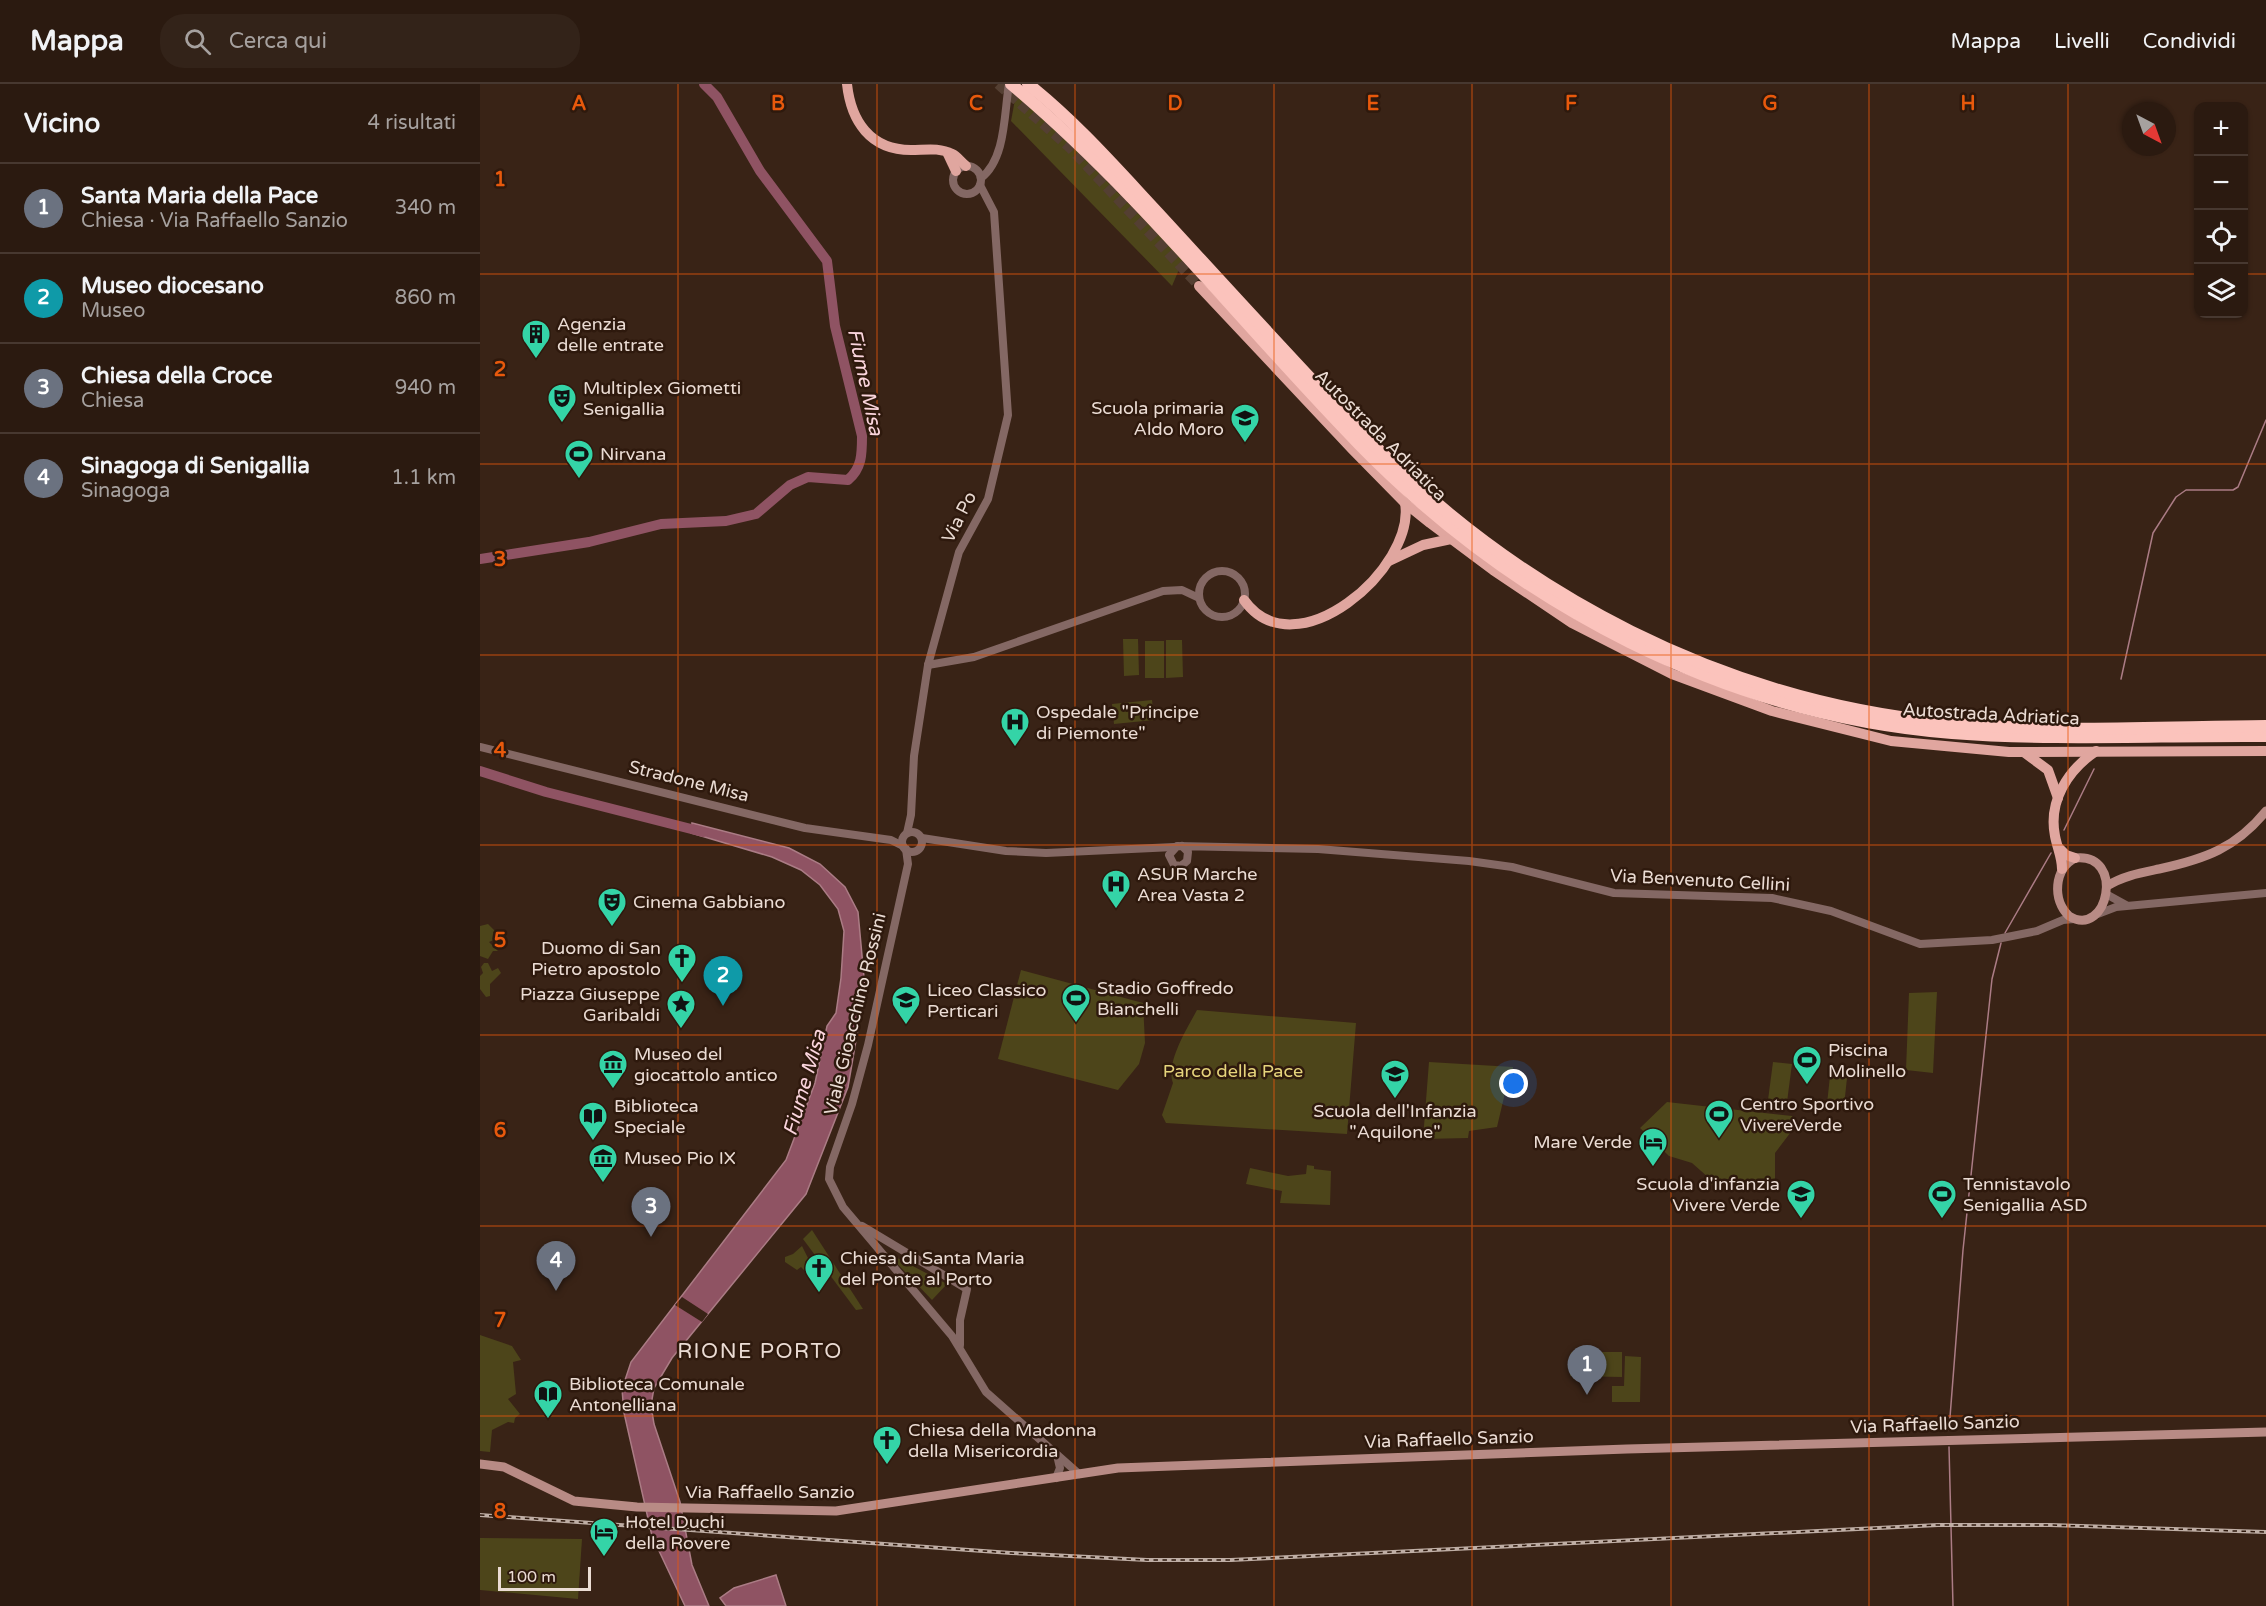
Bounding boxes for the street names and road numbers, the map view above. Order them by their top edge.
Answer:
street label: Autostrada Adriatica [1311,365,1451,505]
street label: Via Po [937,488,981,546]
street label: Autostrada Adriatica [1902,698,2080,730]
street label: Stradone Misa [627,755,751,807]
street label: Via Benvenuto Cellini [1610,864,1790,896]
street label: Viale Gioacchino Rossini [819,911,891,1117]
street label: Via Raffaello Sanzio [1850,1410,2020,1438]
street label: Via Raffaello Sanzio [1364,1425,1534,1453]
street label: Via Raffaello Sanzio [685,1481,855,1503]

